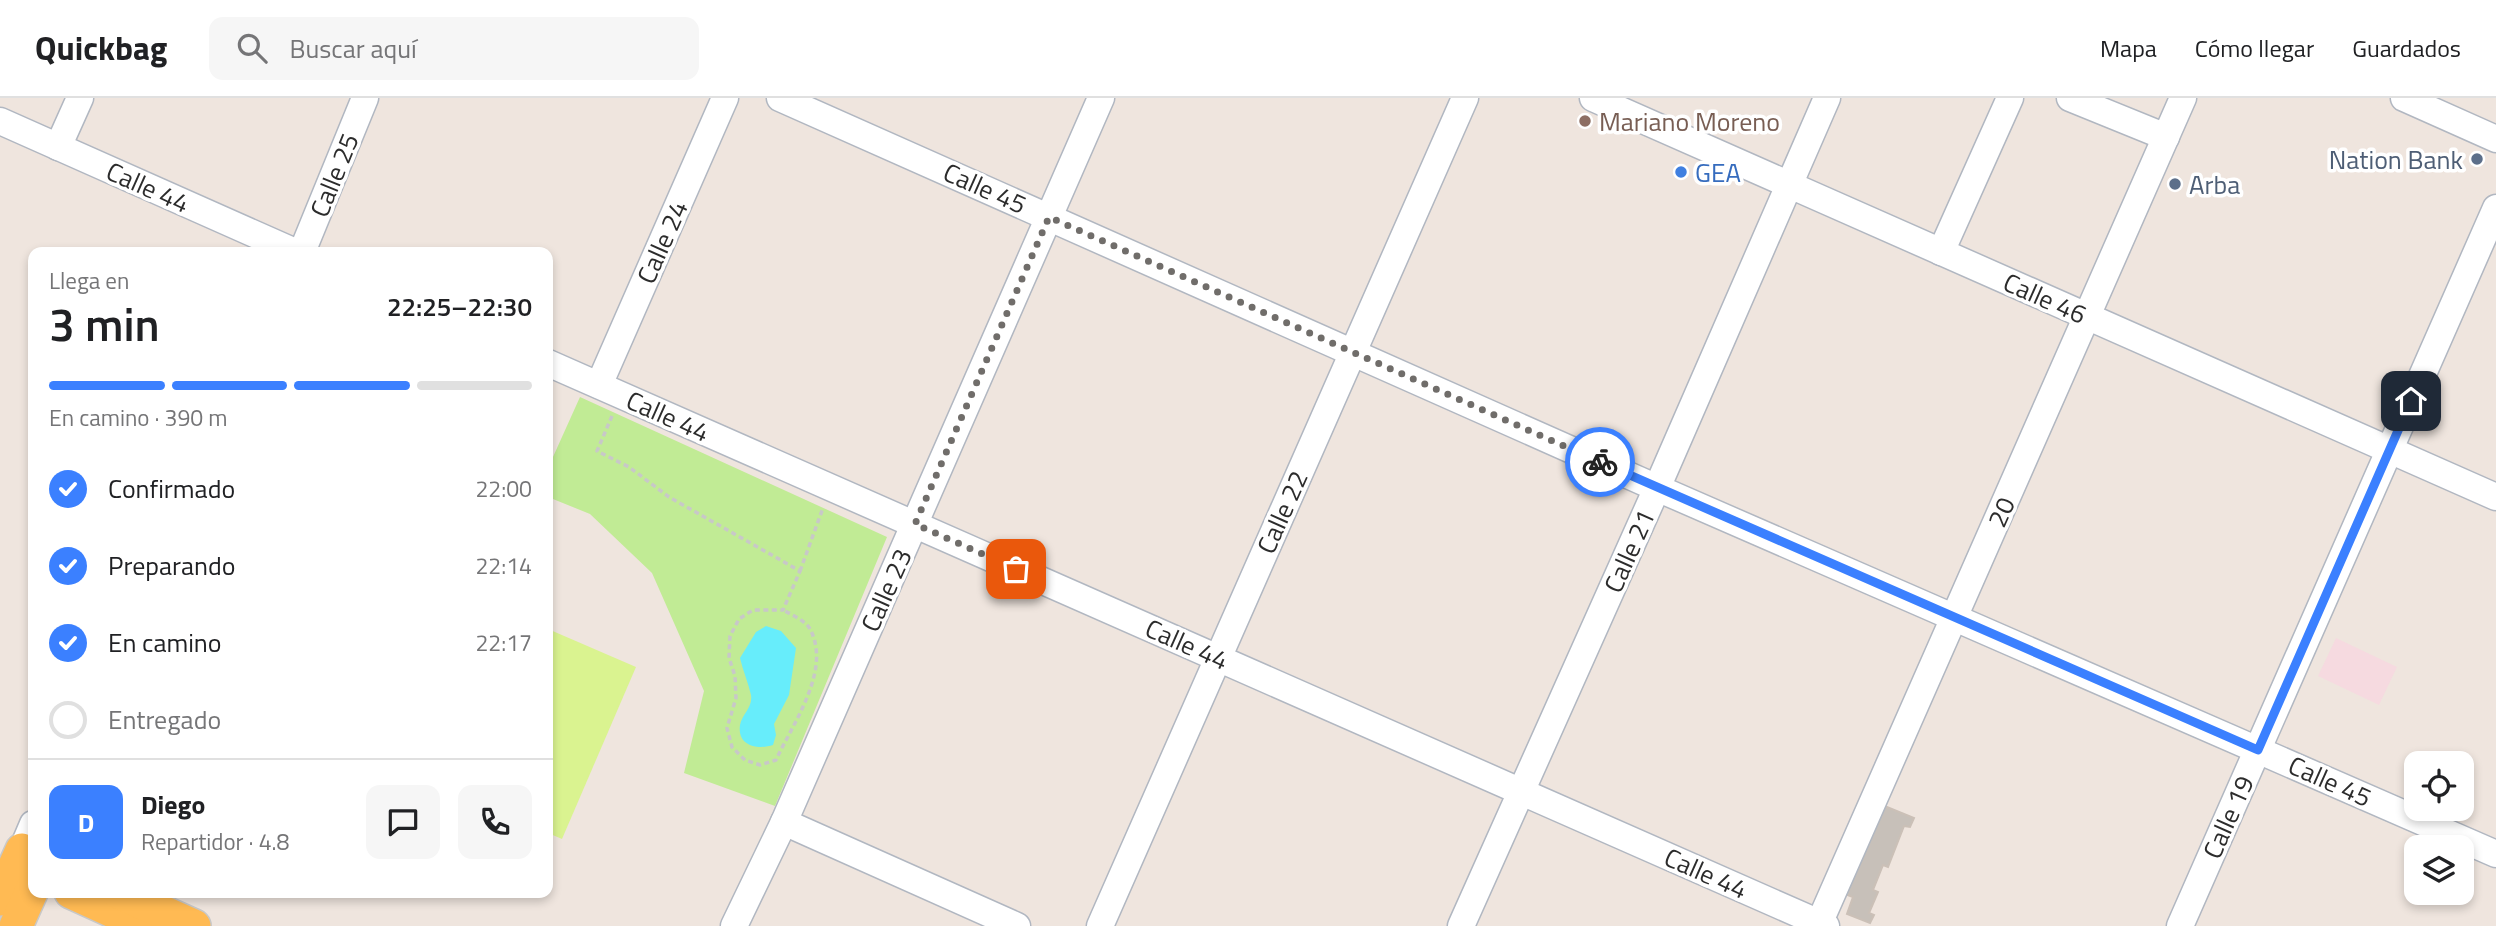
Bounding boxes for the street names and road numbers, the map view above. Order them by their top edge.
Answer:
street label: Calle 25 [300,127,368,223]
street label: Calle 44 [100,151,196,223]
street label: Calle 45 [937,152,1033,224]
street label: Calle 24 [626,194,698,290]
street label: Calle 46 [1997,262,2093,334]
street label: Calle 44 [620,380,716,452]
street label: Calle 22 [1246,464,1318,560]
street label: 20 [1977,491,2025,533]
street label: Calle 21 [1593,503,1665,599]
street label: Calle 23 [850,542,922,638]
street label: Calle 44 [1139,608,1235,680]
street label: Calle 45 [2282,745,2378,817]
street label: Calle 19 [2192,769,2264,865]
street label: Calle 44 [1658,837,1754,909]

